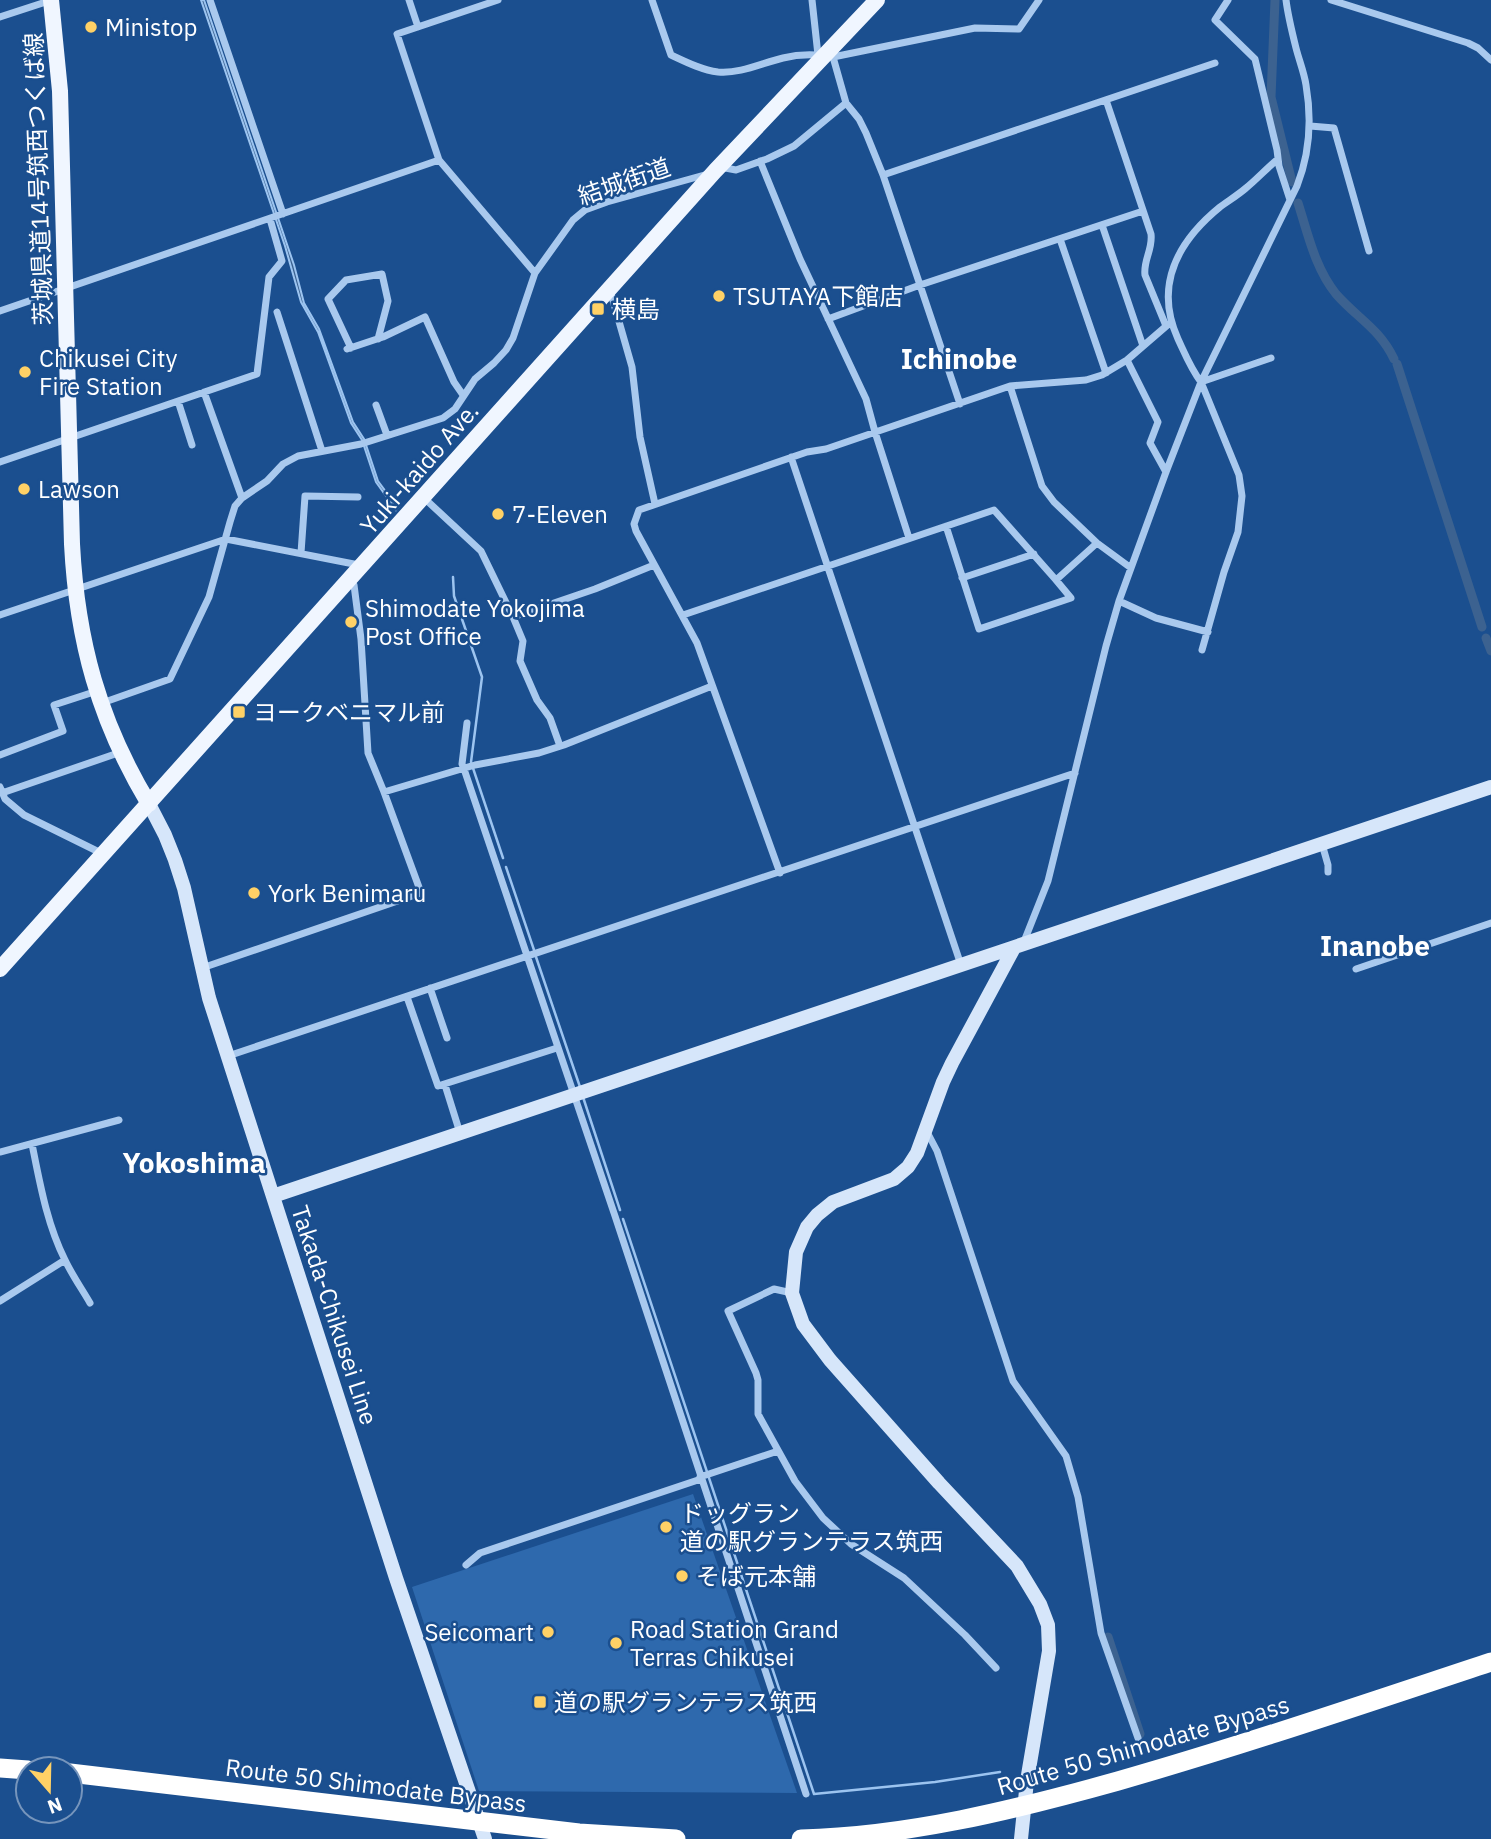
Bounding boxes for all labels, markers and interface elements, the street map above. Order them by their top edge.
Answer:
place label: Ministop [105,11,197,43]
marker: Ministop [83,19,99,35]
street label: 茨城県道14号筑西つくば線 [17,32,59,326]
street label: 結城街道 [573,150,675,212]
place label: TSUTAYA下館店 [733,280,903,312]
marker: TSUTAYA下館店 [711,288,727,304]
place label: 横島 [612,293,660,325]
marker: 横島 [590,301,606,317]
district label: Ichinobe [901,340,1017,377]
place label: Chikusei City Fire Station [39,342,177,402]
marker: Chikusei City Fire Station [17,364,33,380]
street label: Yuki-kaido Ave. [353,395,485,541]
place label: Lawson [38,473,120,505]
marker: Lawson [16,481,32,497]
place label: 7-Eleven [512,498,608,530]
marker: 7-Eleven [490,506,506,522]
place label: Shimodate Yokojima Post Office [365,592,585,652]
marker: Shimodate Yokojima Post Office [343,614,359,630]
place label: ヨークベニマル前 [253,696,445,728]
marker: ヨークベニマル前 [231,704,247,720]
place label: York Benimaru [268,877,426,909]
marker: York Benimaru [246,885,262,901]
district label: Inanobe [1320,927,1430,964]
district label: Yokoshima [122,1144,266,1181]
street label: Takada-Chikusei Line [284,1201,386,1429]
place label: ドッグラン 道の駅グランテラス筑西 [680,1497,944,1557]
marker: ドッグラン 道の駅グランテラス筑西 [658,1519,674,1535]
place label: そば元本舗 [696,1560,816,1592]
marker: そば元本舗 [674,1568,690,1584]
place label: Road Station Grand Terras Chikusei [630,1613,839,1673]
place label: Seicomart [424,1616,534,1648]
marker: Seicomart [540,1624,556,1640]
marker: Road Station Grand Terras Chikusei [608,1635,624,1651]
place label: 道の駅グランテラス筑西 [554,1686,818,1718]
street label: Route 50 Shimodate Bypass [993,1688,1293,1802]
marker: 道の駅グランテラス筑西 [532,1694,548,1710]
street label: Route 50 Shimodate Bypass [224,1751,528,1819]
north arrow [14,1755,84,1825]
text: N [44,1792,65,1820]

